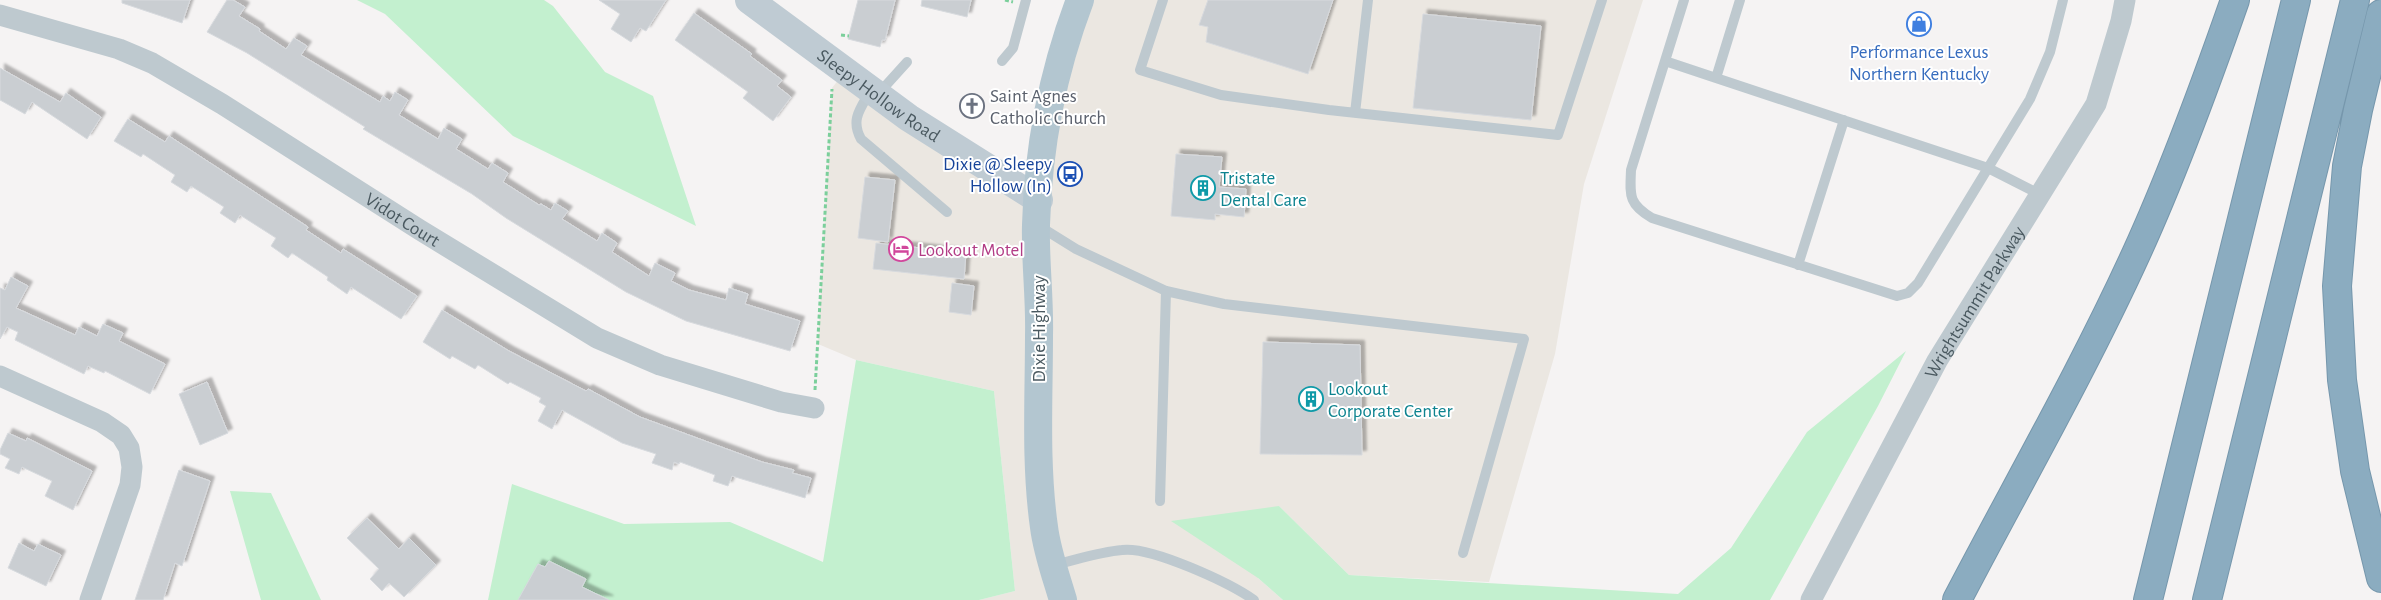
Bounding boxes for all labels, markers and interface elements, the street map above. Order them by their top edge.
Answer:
shop icon: Performance Lexus Northern Kentucky [1906,11,1932,37]
place label: Performance Lexus Northern Kentucky [1849,43,1989,84]
street label: Sleepy Hollow Road [813,46,943,146]
place label: Saint Agnes Catholic Church [990,87,1106,128]
church icon: Saint Agnes Catholic Church [959,93,985,119]
place label: Dixie @ Sleepy Hollow (In) [943,155,1052,196]
bus stop icon: Dixie @ Sleepy Hollow (In) [1057,161,1083,187]
place label: Tristate Dental Care [1220,169,1307,210]
building icon: Tristate Dental Care [1190,175,1216,201]
street label: Vidot Court [361,190,443,251]
street label: Wrightsummit Parkway [1922,223,2029,382]
hotel icon: Lookout Motel [888,236,914,262]
place label: Lookout Motel [918,241,1024,260]
street label: Dixie Highway [1030,275,1049,383]
place label: Lookout Corporate Center [1328,380,1453,421]
building icon: Lookout Corporate Center [1298,386,1324,412]

